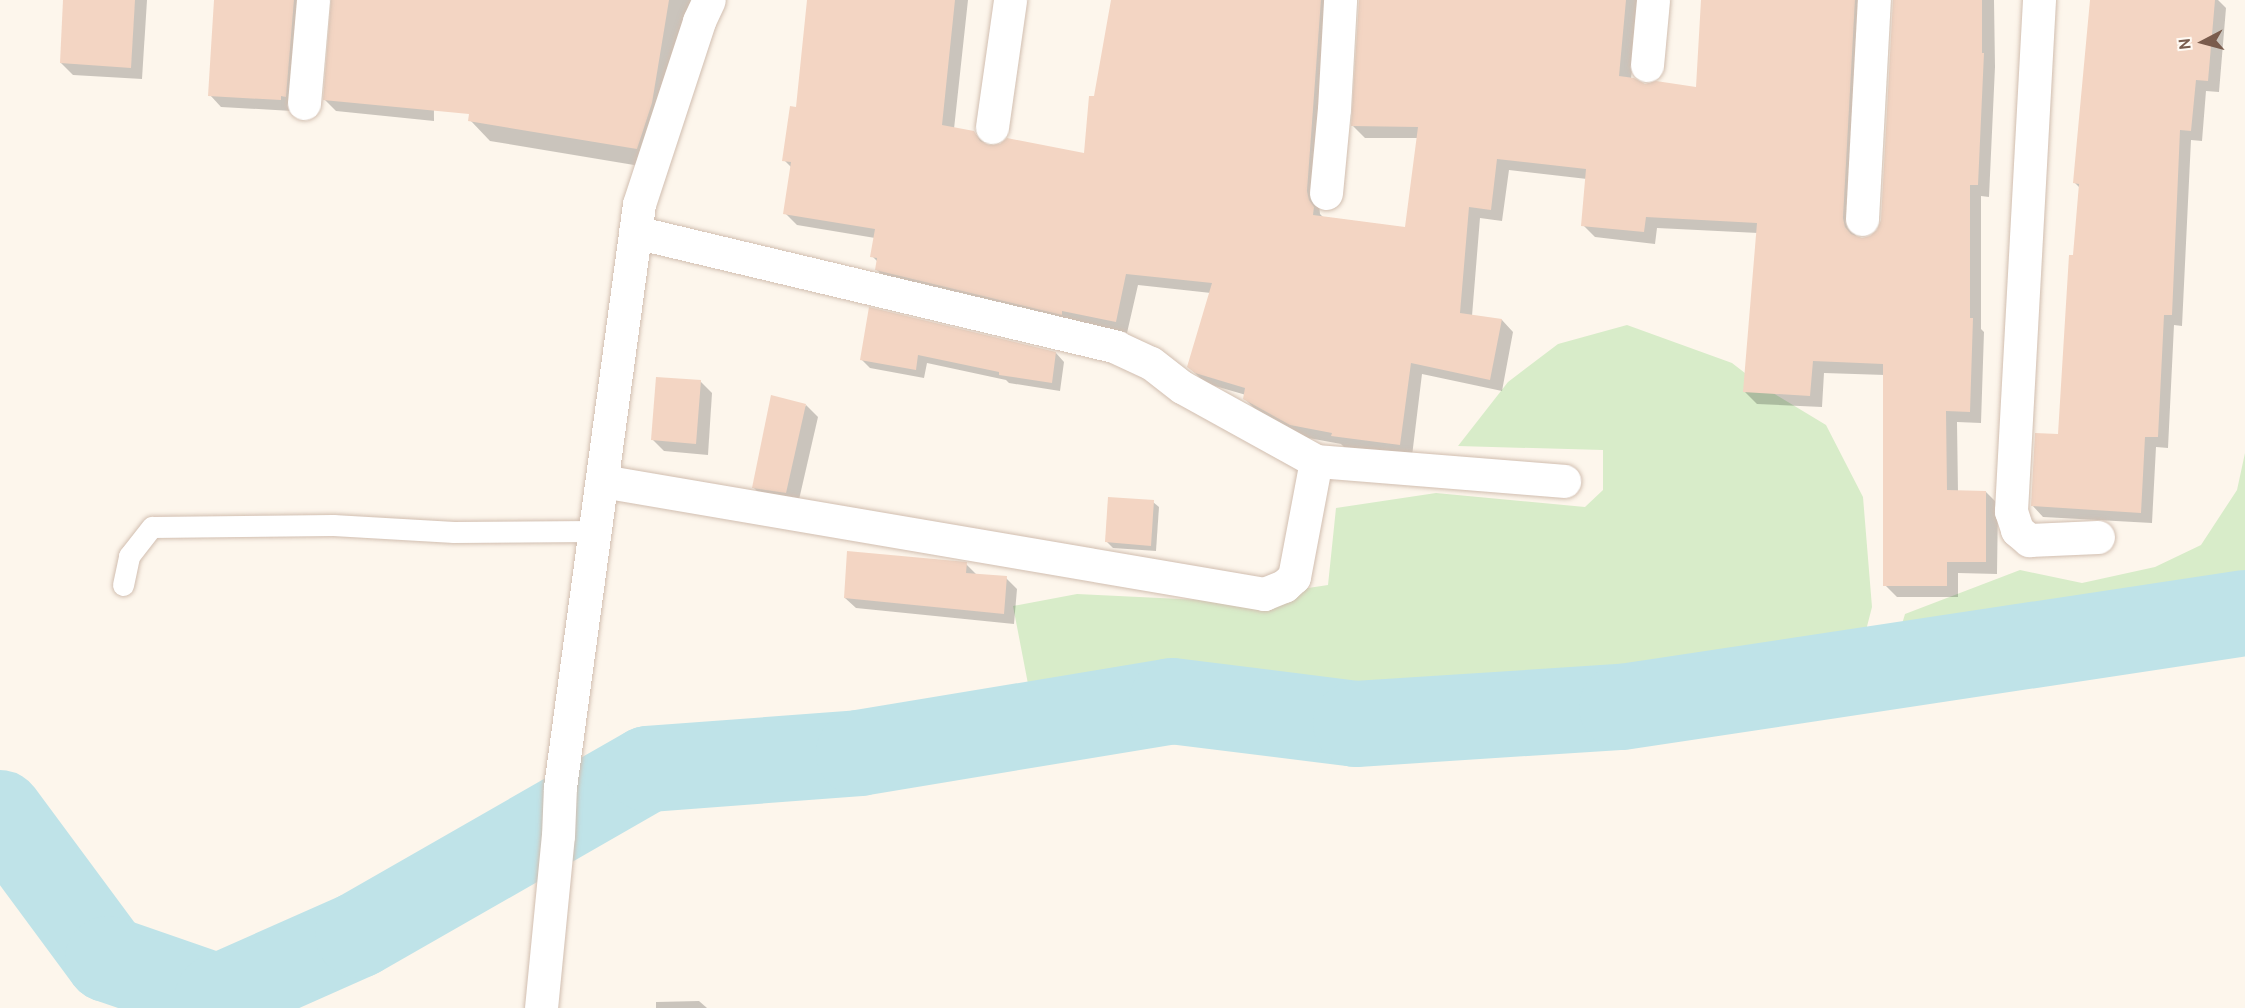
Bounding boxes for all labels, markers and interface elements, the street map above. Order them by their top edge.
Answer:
north arrow [2173,12,2233,72]
text: N [2175,37,2195,51]

